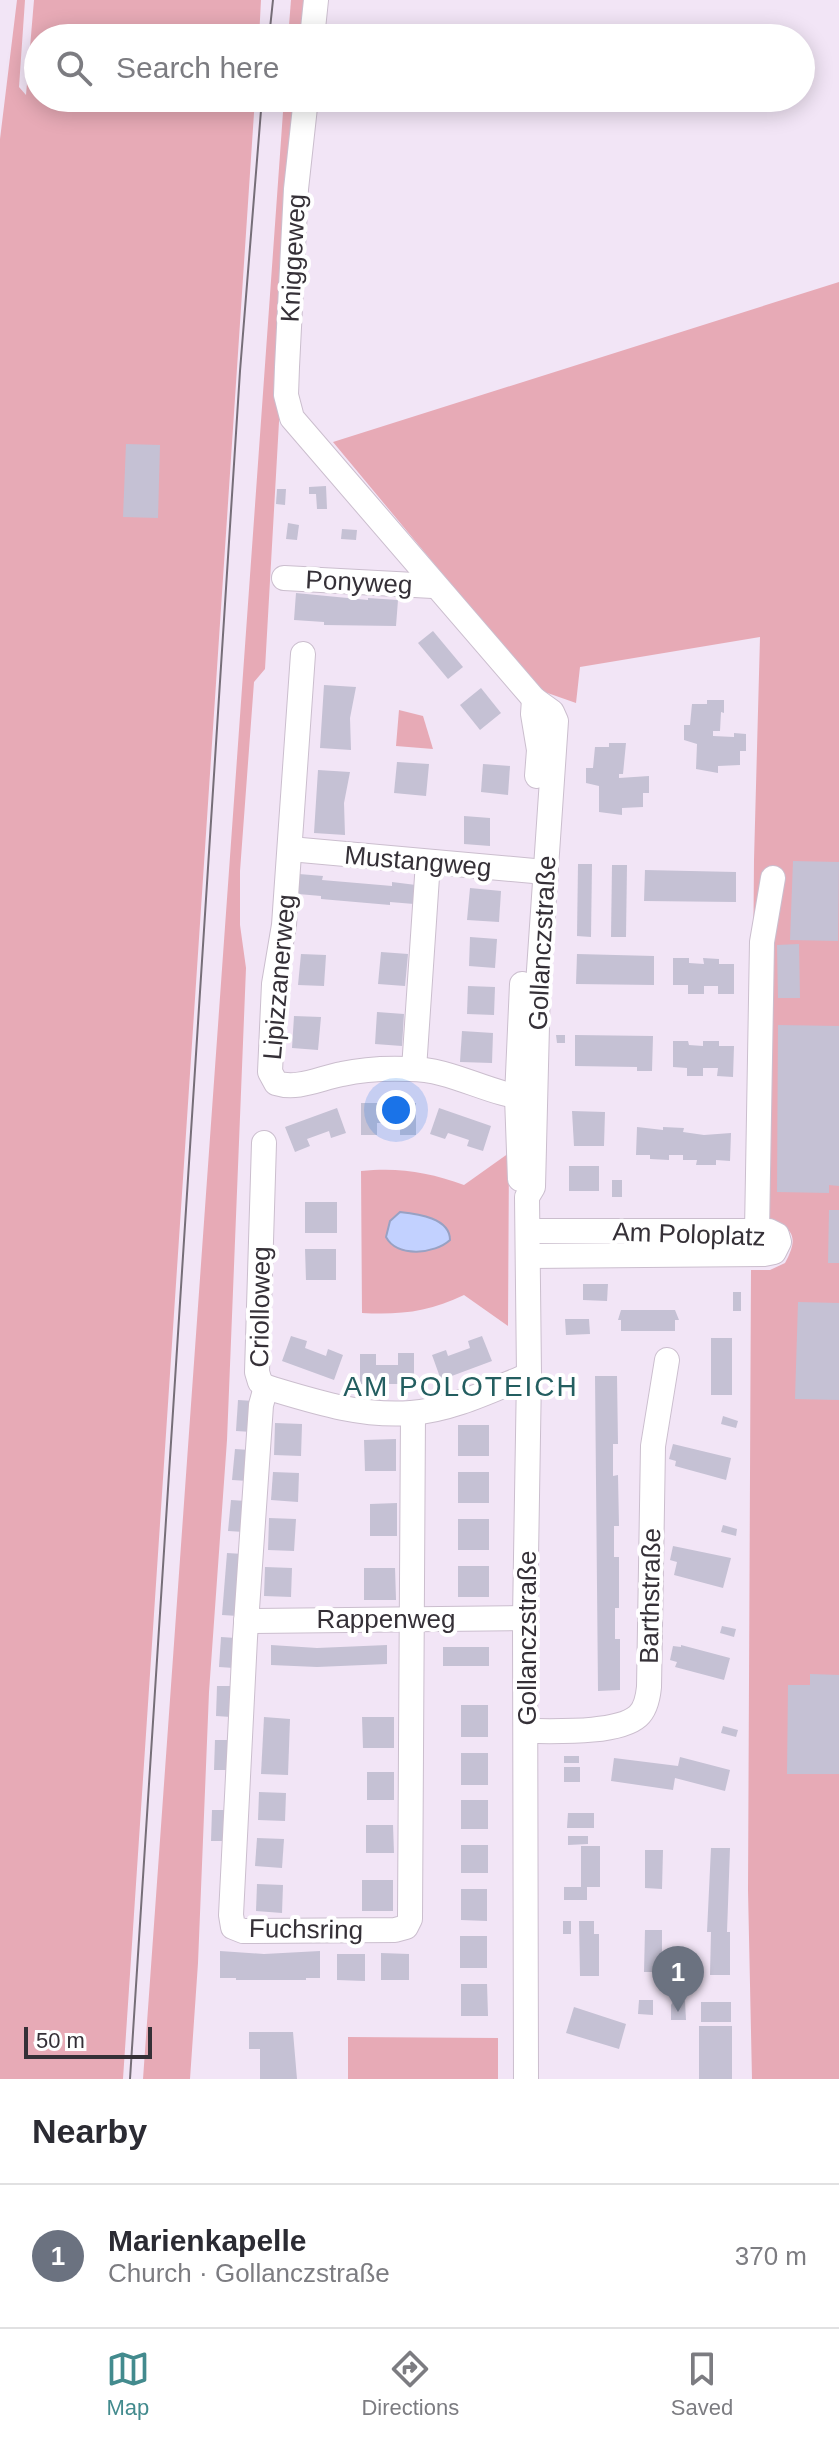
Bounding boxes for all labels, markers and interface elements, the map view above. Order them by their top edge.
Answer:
search box [24,24,815,112]
icon: search [52,46,96,90]
text: Search here [116,51,279,84]
street label: Kniggeweg [275,193,311,323]
street label: Ponyweg [305,564,413,600]
street label: Mustangweg [343,840,493,882]
street label: Gollanczstraße [522,855,562,1031]
street label: Lipizzanerweg [257,893,301,1061]
your location [376,1090,416,1130]
street label: Am Poloplatz [612,1216,766,1252]
street label: Criolloweg [244,1246,276,1368]
district label: AM POLOTEICH [343,1371,579,1402]
street label: Barthstraße [634,1528,666,1664]
street label: Gollanczstraße [512,1551,542,1725]
street label: Rappenweg [317,1604,455,1634]
street label: Fuchsring [249,1913,363,1945]
pin: 1 [652,1946,704,2012]
scale bar [24,2023,152,2059]
text: 50 m [36,2028,85,2053]
text: Nearby [32,2112,147,2150]
text: Marienkapelle [108,2224,306,2257]
text: 1 [51,2241,65,2271]
text: 370 m [735,2241,807,2271]
text: Church · Gollanczstraße [108,2258,390,2288]
tab: Map [106,2347,150,2421]
tab: Directions [361,2347,459,2421]
tab: Saved [671,2347,733,2421]

